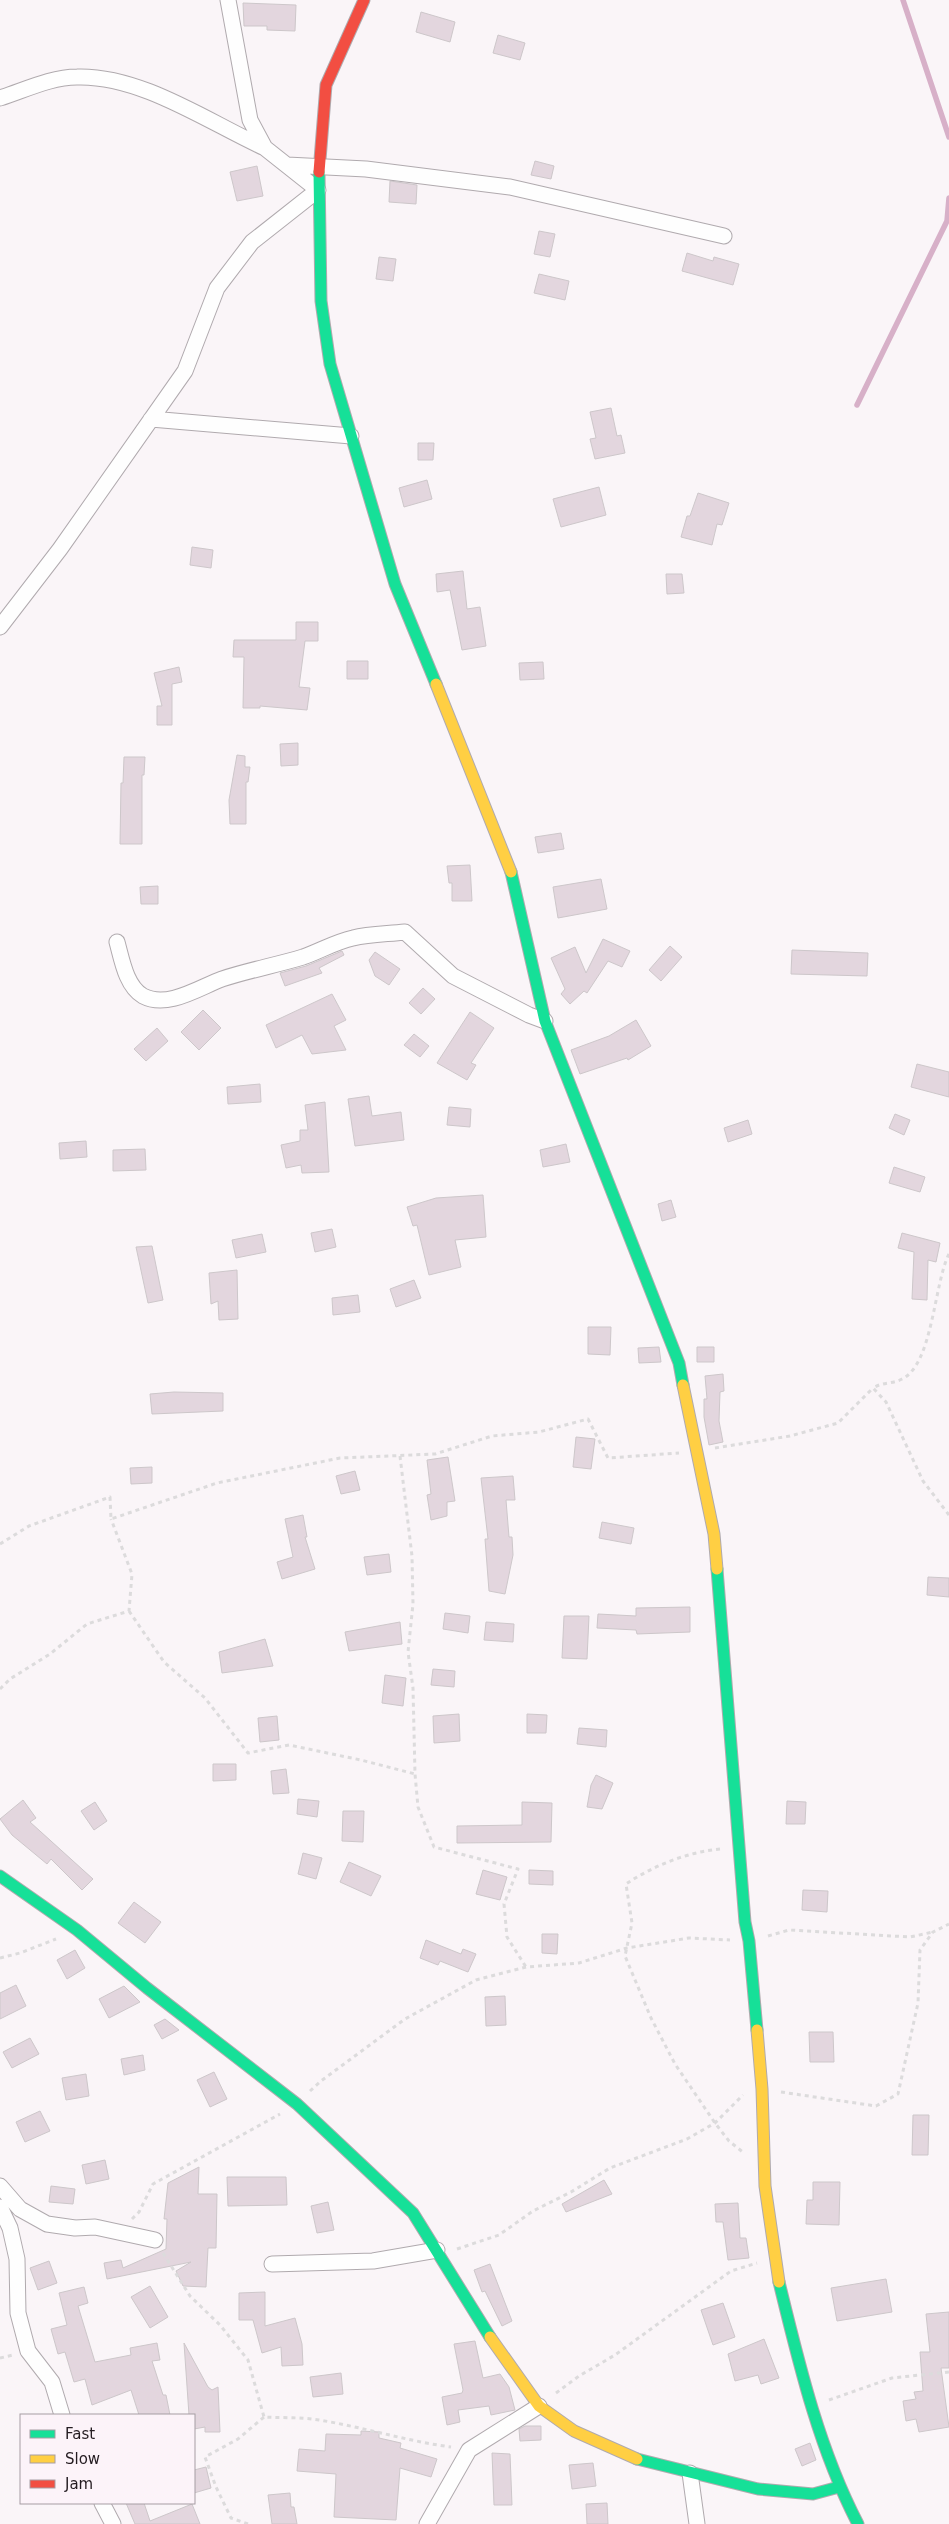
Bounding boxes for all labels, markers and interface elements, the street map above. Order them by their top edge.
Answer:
legend [20,2414,195,2504]
text: Fast [65,2425,95,2443]
text: Slow [65,2450,100,2468]
text: Jam [64,2475,93,2493]

